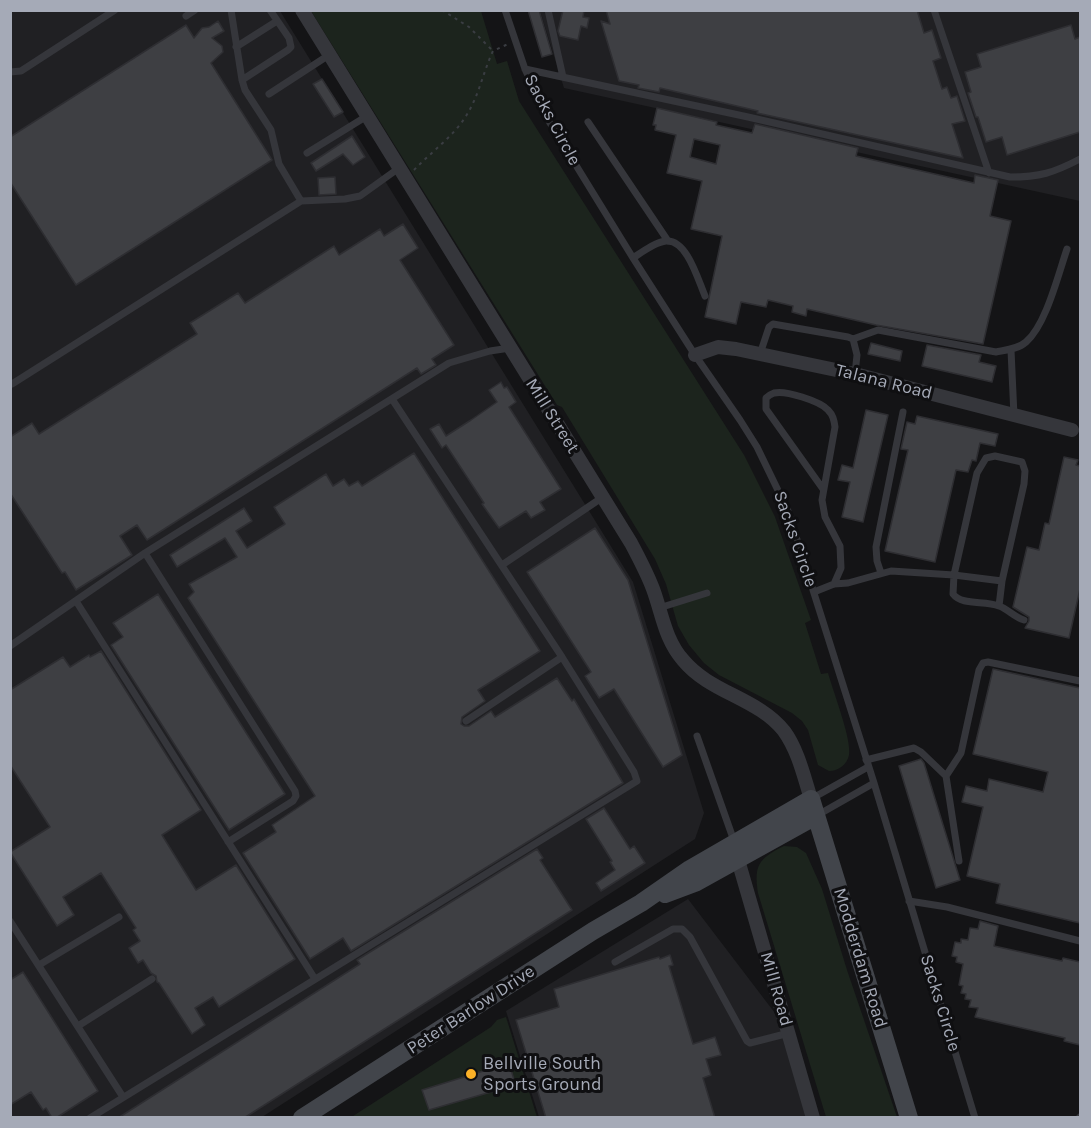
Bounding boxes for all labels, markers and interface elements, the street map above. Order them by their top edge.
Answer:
street label: Sacks Circle [519,71,585,169]
street label: Talana Road [833,360,935,404]
street label: Mill Street [520,374,584,458]
street label: Sacks Circle [768,488,822,590]
street label: Modderdam Road [828,885,892,1031]
street label: Mill Road [755,949,797,1029]
street label: Sacks Circle [915,952,965,1054]
street label: Peter Barlow Drive [403,961,539,1059]
place label: Bellville South Sports Ground [483,1053,602,1096]
marker: Bellville South Sports Ground [464,1067,478,1081]

